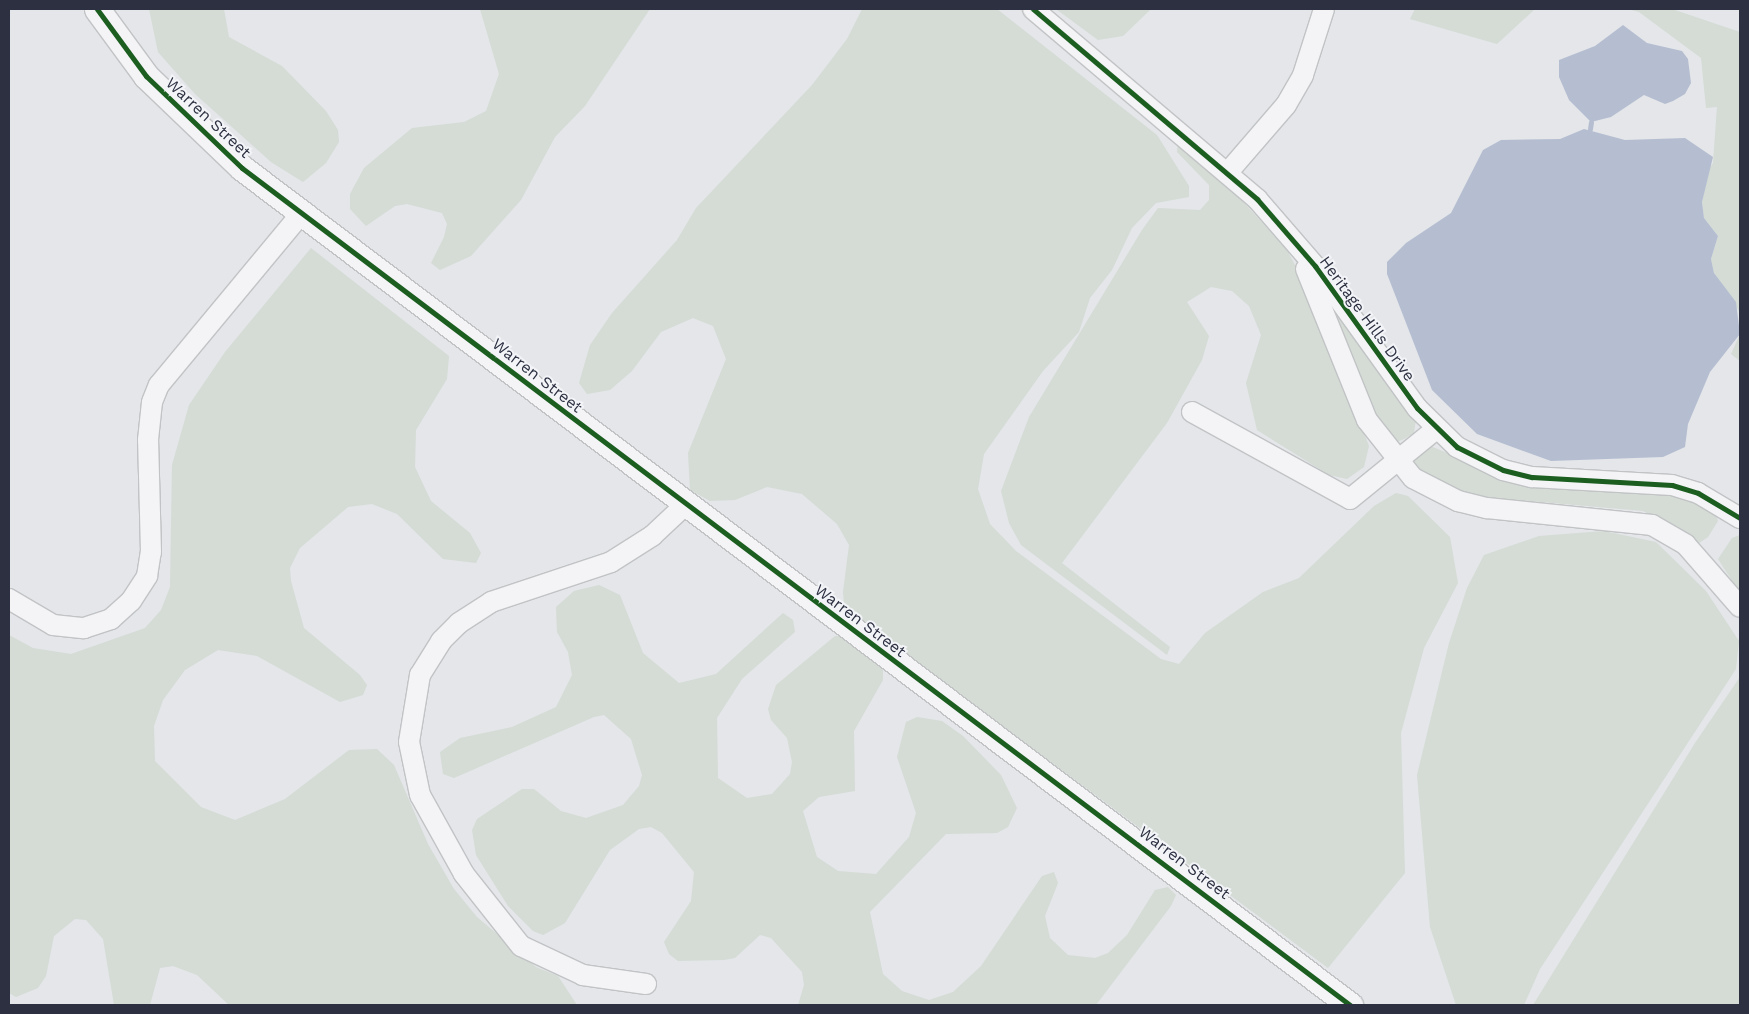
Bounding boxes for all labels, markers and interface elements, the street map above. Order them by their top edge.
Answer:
street label: Warren Street [161,74,255,162]
street label: Heritage Hills Drive [1315,253,1419,385]
street label: Warren Street [488,335,586,417]
street label: Warren Street [811,580,909,662]
street label: Warren Street [1135,822,1233,904]

